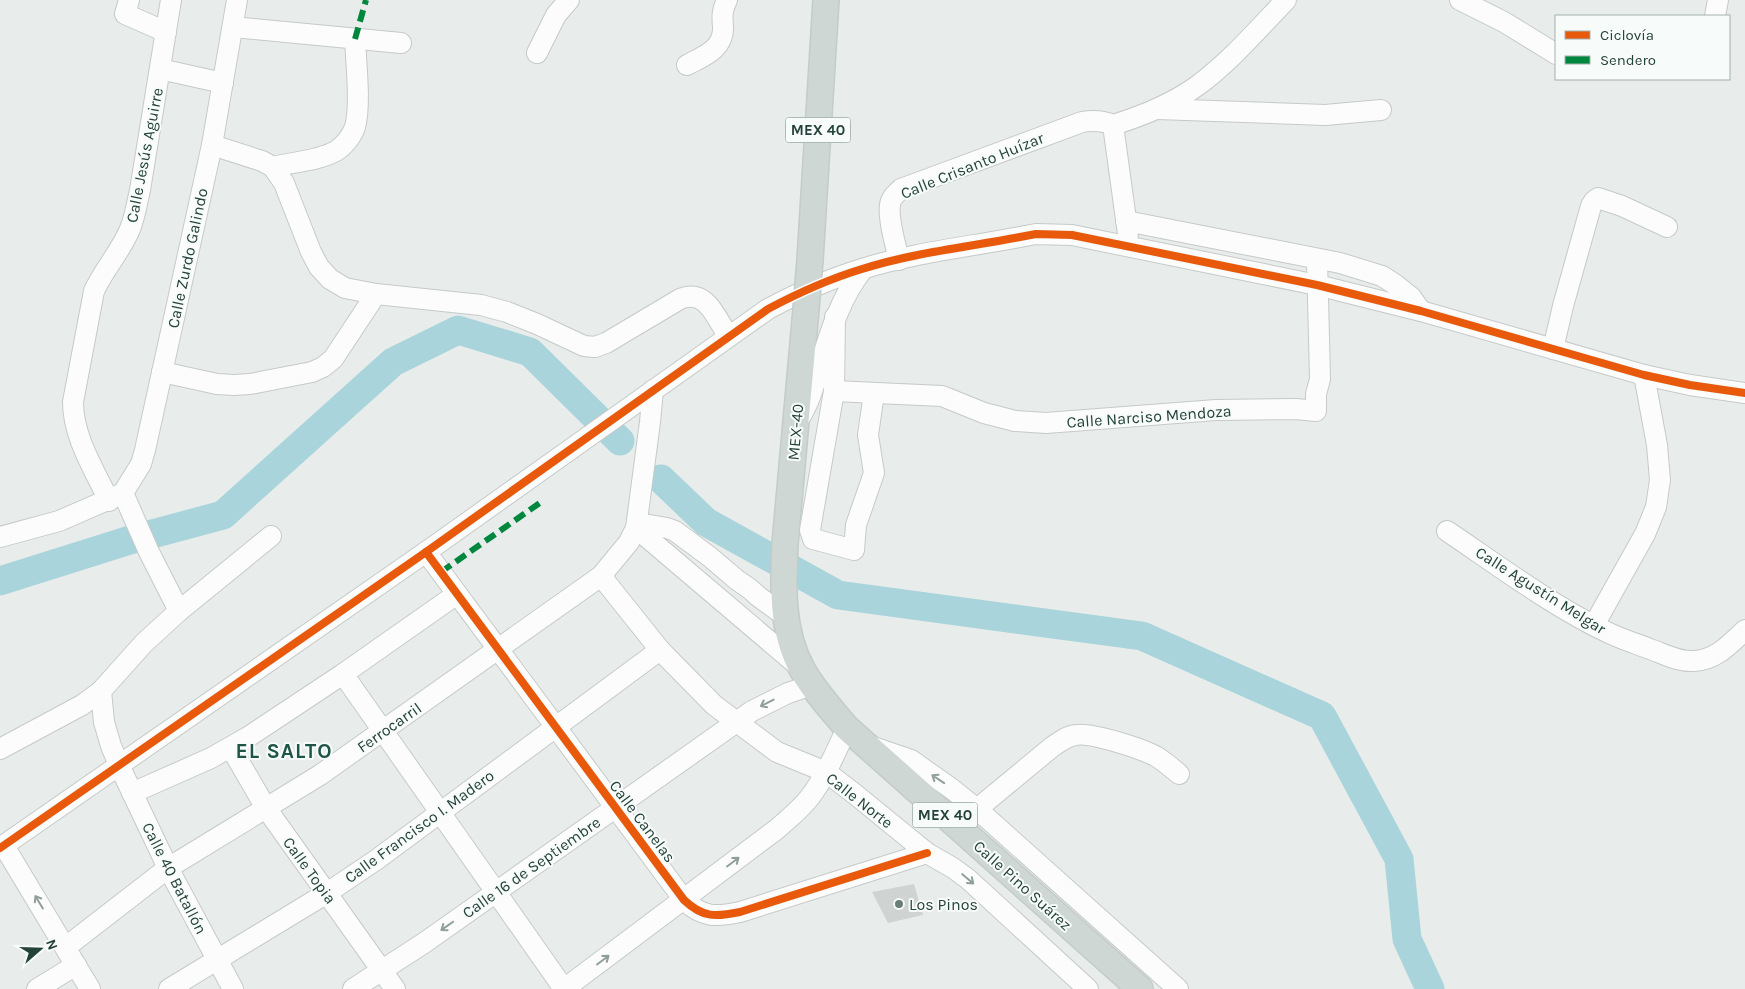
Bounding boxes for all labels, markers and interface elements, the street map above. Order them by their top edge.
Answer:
legend [1555,15,1730,80]
text: Ciclovía [1600,26,1654,44]
text: Sendero [1600,51,1656,69]
street label: Calle Jesús Aguirre [122,86,167,224]
road number: MEX 40 [786,118,850,142]
street label: Calle Crisanto Huízar [898,128,1047,203]
street label: Calle Zurdo Galindo [163,186,212,330]
street label: Calle Narciso Mendoza [1066,401,1232,432]
street label: MEX-40 [784,403,807,461]
street label: Calle Agustín Melgar [1472,543,1610,638]
street label: Ferrocarril [353,698,425,757]
one-way arrow [759,698,774,708]
district label: EL SALTO [235,739,333,763]
street label: Calle Francisco I. Madero [341,766,498,887]
street label: Calle Norte [823,768,897,832]
one-way arrow [931,774,945,784]
street label: Calle Canelas [606,777,680,866]
road number: MEX 40 [912,802,978,828]
street label: Calle 16 de Septiembre [459,813,604,922]
street label: Calle 40 Batallón [138,819,211,937]
street label: Calle Topia [279,833,340,907]
street label: Calle Pino Suárez [970,836,1076,934]
one-way arrow [726,857,739,868]
one-way arrow [961,874,974,885]
one-way arrow [33,895,43,909]
place label: Los Pinos [909,895,978,914]
marker: Los Pinos [893,898,905,910]
one-way arrow [440,921,454,931]
north arrow [15,924,65,974]
text: N [42,937,61,952]
one-way arrow [596,955,610,965]

